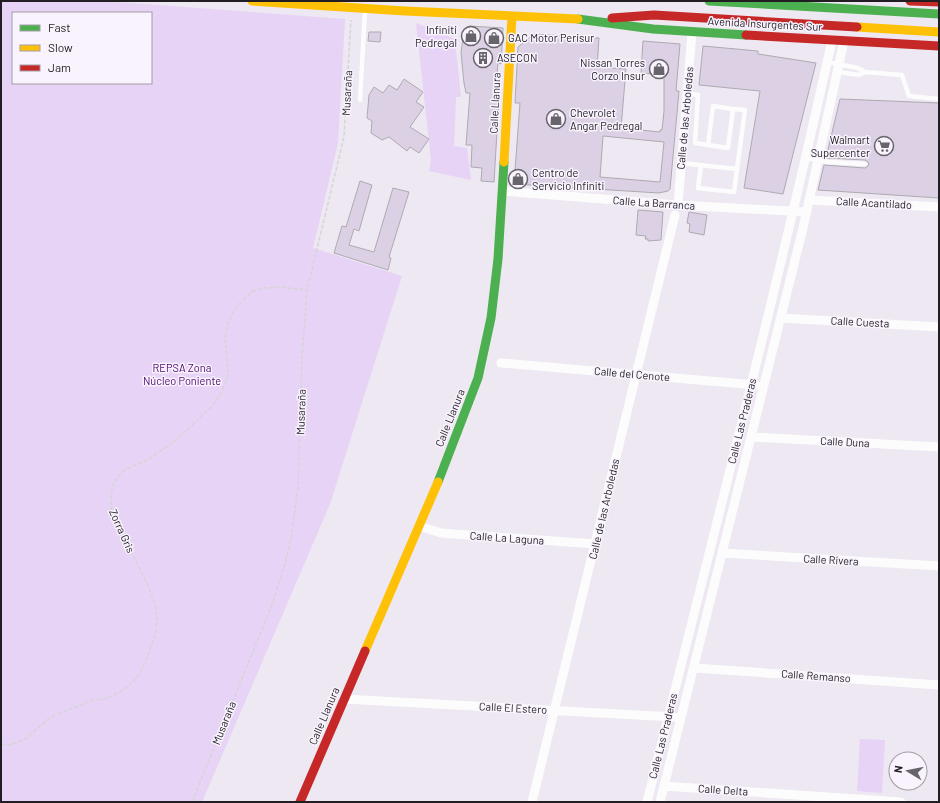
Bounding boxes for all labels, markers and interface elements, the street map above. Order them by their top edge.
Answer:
legend [12,12,152,84]
street label: Avenida Insurgentes Sur [707,14,823,33]
text: Fast [48,20,71,34]
place label: Infiniti Pedregal [415,23,457,49]
shop icon: Infiniti Pedregal [460,25,482,47]
shop icon: GAC Motor Perisur [483,27,505,49]
place label: GAC Motor Perisur [508,31,594,44]
text: Slow [48,40,73,54]
building icon: ASECON [472,47,494,69]
place label: ASECON [497,51,537,64]
place label: Nissan Torres Corzo Insur [580,56,645,82]
shop icon: Nissan Torres Corzo Insur [648,58,670,80]
text: Jam [48,60,71,74]
street label: Calle de las Arboledas [674,66,695,170]
street label: Musaraña [339,70,354,116]
street label: Calle Llanura [486,72,503,134]
place label: Chevrolet Angar Pedregal [570,106,642,132]
shop icon: Chevrolet Angar Pedregal [545,108,567,130]
place label: Walmart Supercenter [811,133,870,159]
supermarket icon: Walmart Supercenter [873,135,895,157]
place label: Centro de Servicio Infiniti [532,166,605,192]
shop icon: Centro de Servicio Infiniti [507,168,529,190]
street label: Calle La Barranca [612,193,696,212]
street label: Calle Acantilado [836,194,912,211]
street label: Calle Cuesta [830,313,890,330]
park label: REPSA Zona Núcleo Poniente [143,361,221,387]
street label: Calle del Cenote [594,364,671,383]
street label: Calle Las Praderas [725,377,758,465]
street label: Calle Llanura [432,387,467,449]
street label: Musaraña [293,389,308,435]
street label: Calle Duna [820,434,870,449]
street label: Calle de las Arboledas [586,457,621,561]
street label: Zorra Gris [107,507,138,555]
street label: Calle La Laguna [469,528,545,547]
street label: Calle Rivera [803,552,859,567]
street label: Calle Remanso [781,667,851,684]
street label: Calle Llanura [306,685,341,746]
street label: Calle Las Praderas [646,692,679,780]
street label: Musaraña [209,699,238,746]
street label: Calle El Estero [479,699,547,716]
north arrow [888,751,928,791]
text: N [891,764,905,774]
street label: Calle Delta [698,781,749,798]

